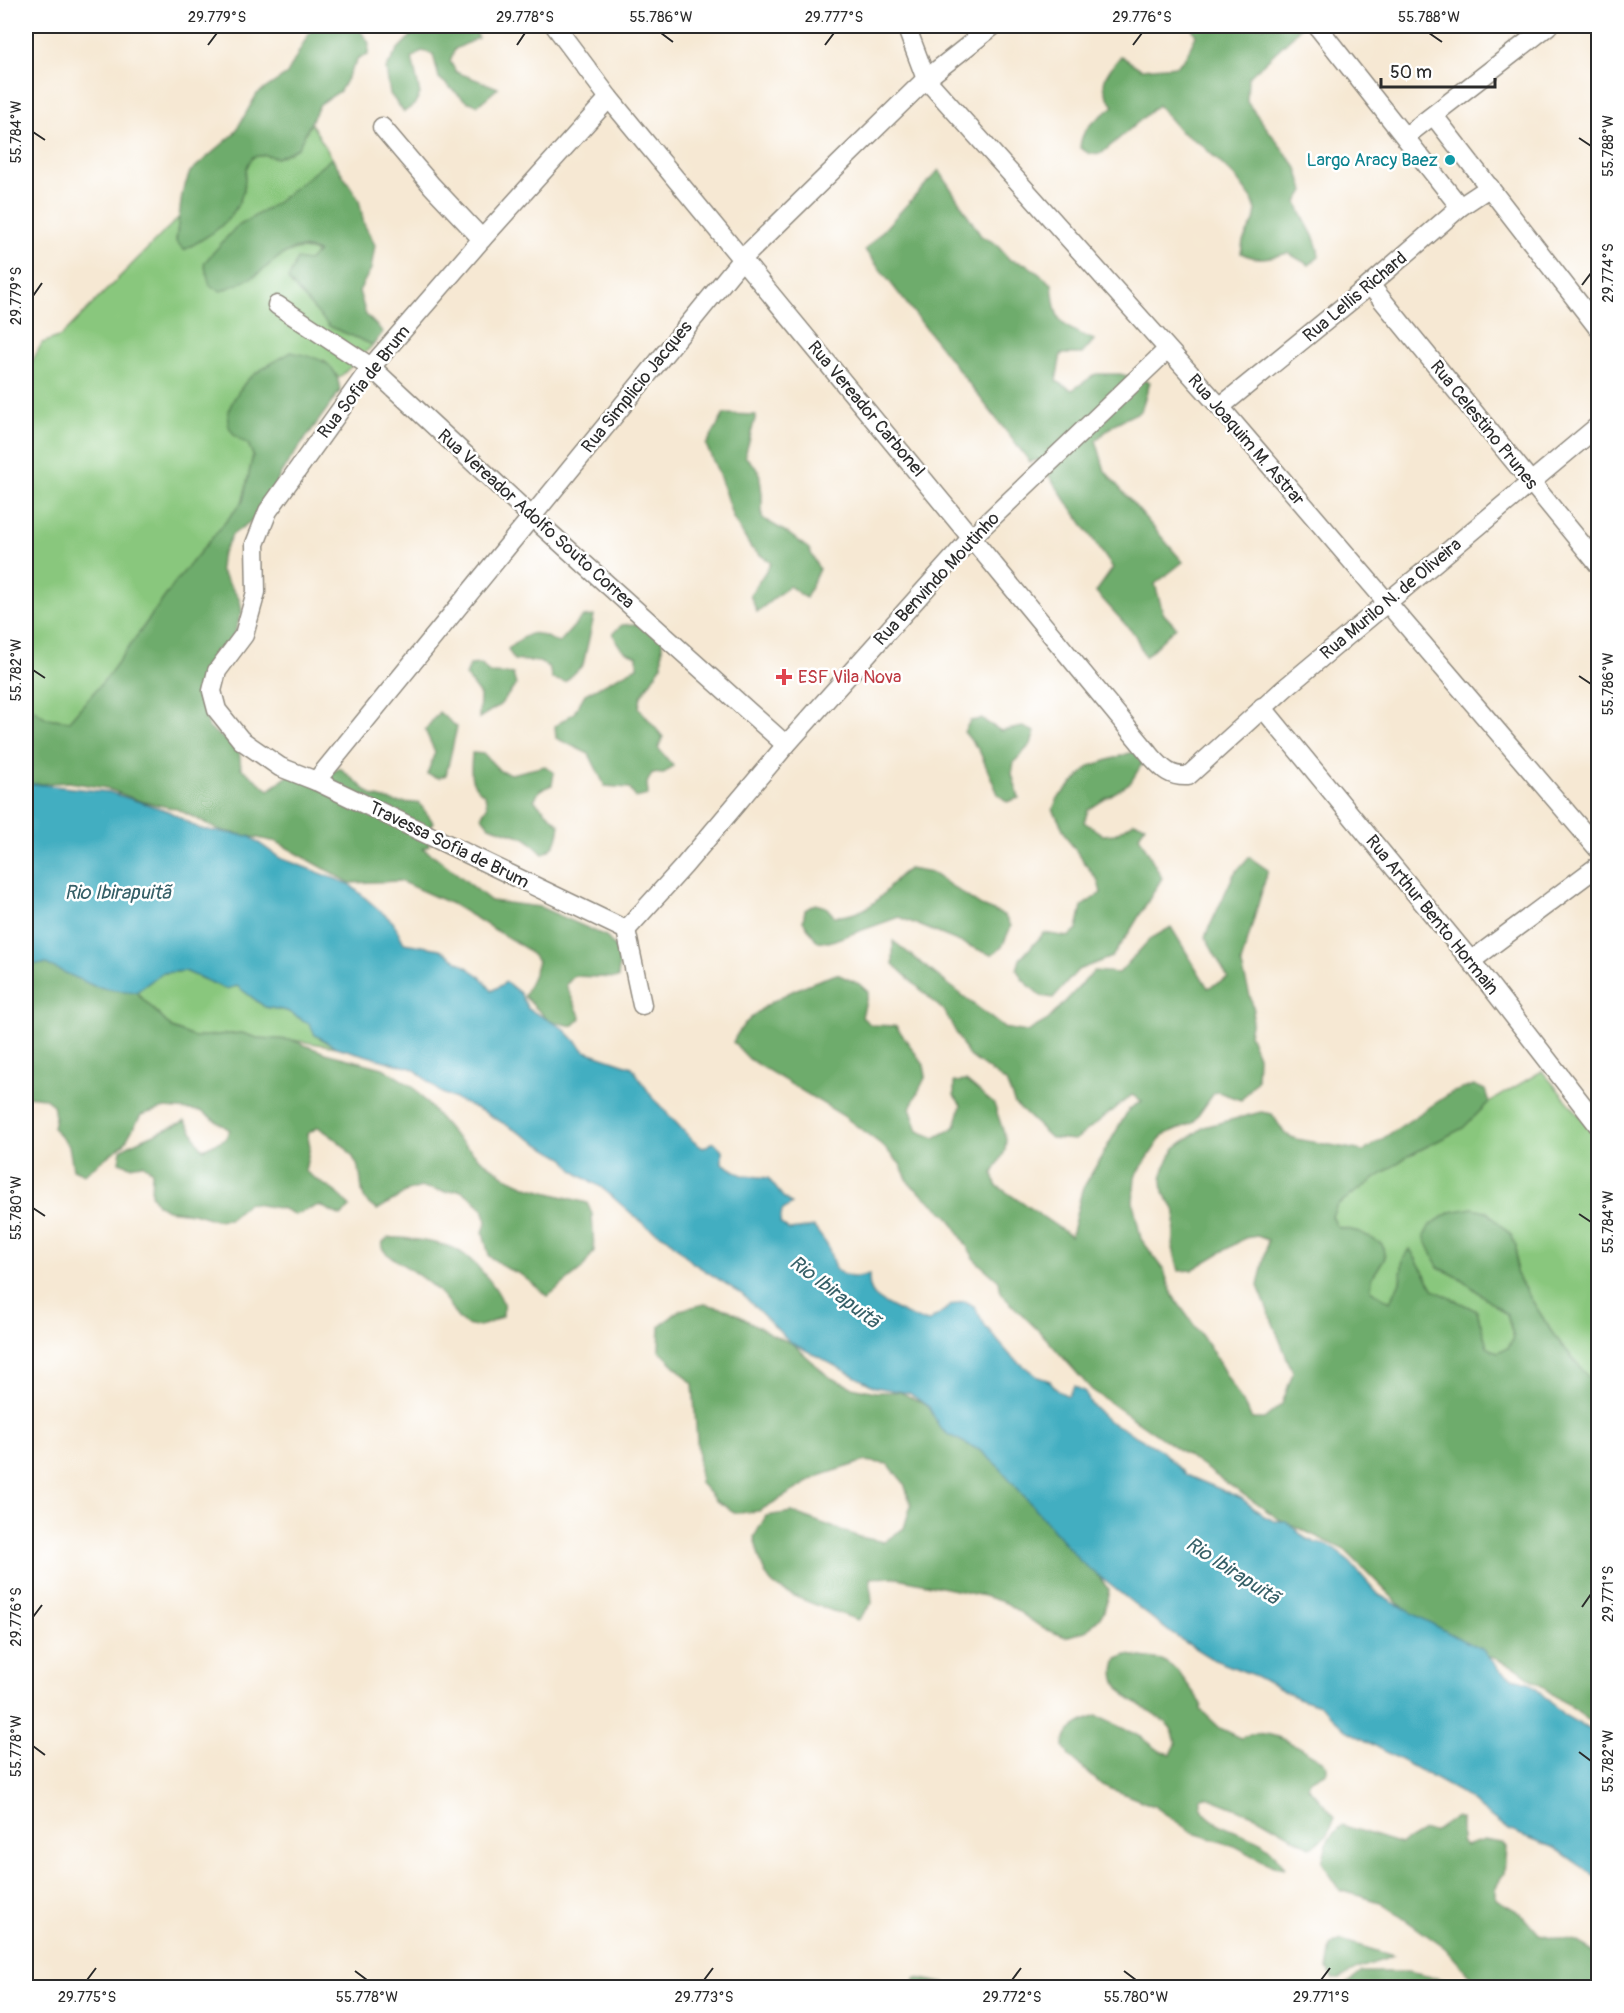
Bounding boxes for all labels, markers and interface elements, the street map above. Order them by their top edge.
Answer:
text: 29.779°S [188,8,246,27]
text: 29.778°S [496,8,554,27]
text: 55.786°W [629,8,693,27]
text: 29.777°S [805,8,863,27]
text: 29.776°S [1112,8,1172,27]
text: 55.788°W [1398,8,1460,27]
scale bar [1381,51,1495,89]
text: 50 m [1390,61,1432,84]
text: 55.784°W [7,100,26,164]
text: 55.788°W [1599,115,1618,177]
place label: Largo Aracy Baez [1306,149,1438,172]
marker: Largo Aracy Baez [1443,153,1457,167]
text: 29.774°S [1599,243,1618,303]
street label: Rua Lellis Richard [1298,247,1412,347]
text: 29.779°S [7,267,26,325]
street label: Rua Simplicio Jacques [577,316,697,458]
street label: Rua Sofia de Brum [313,321,415,443]
street label: Rua Vereador Carbonel [802,336,930,482]
street label: Rua Celestino Prunes [1425,356,1543,494]
street label: Rua Joaquim M. Astrar [1183,369,1310,511]
street label: Rua Vereador Adolfo Souto Correa [433,424,639,614]
street label: Rua Benvindo Moutinho [869,507,1005,651]
street label: Rua Murilo N. de Oliveira [1316,533,1466,665]
text: 55.782°W [7,638,26,701]
text: 55.786°W [1599,652,1618,716]
place label: ESF Vila Nova [798,666,901,689]
marker: ESF Vila Nova [775,668,793,686]
street label: Travessa Sofia de Brum [365,796,533,894]
street label: Rua Arthur Bento Hormain [1360,830,1504,1000]
water label: Rio Ibirapuitã [64,880,173,905]
text: 55.780°W [7,1175,26,1240]
text: 55.784°W [1599,1190,1618,1254]
water label: Rio Ibirapuitã [785,1250,887,1335]
water label: Rio Ibirapuitã [1181,1531,1286,1612]
text: 29.771°S [1599,1566,1618,1622]
text: 29.776°S [7,1587,26,1647]
text: 55.778°W [7,1715,26,1777]
text: 55.782°W [1599,1729,1618,1792]
text: 29.775°S [58,1988,116,2007]
text: 55.778°W [336,1988,398,2007]
text: 29.773°S [675,1988,733,2007]
text: 29.772°S [983,1988,1041,2007]
text: 55.780°W [1104,1988,1169,2007]
text: 29.771°S [1293,1988,1349,2007]

